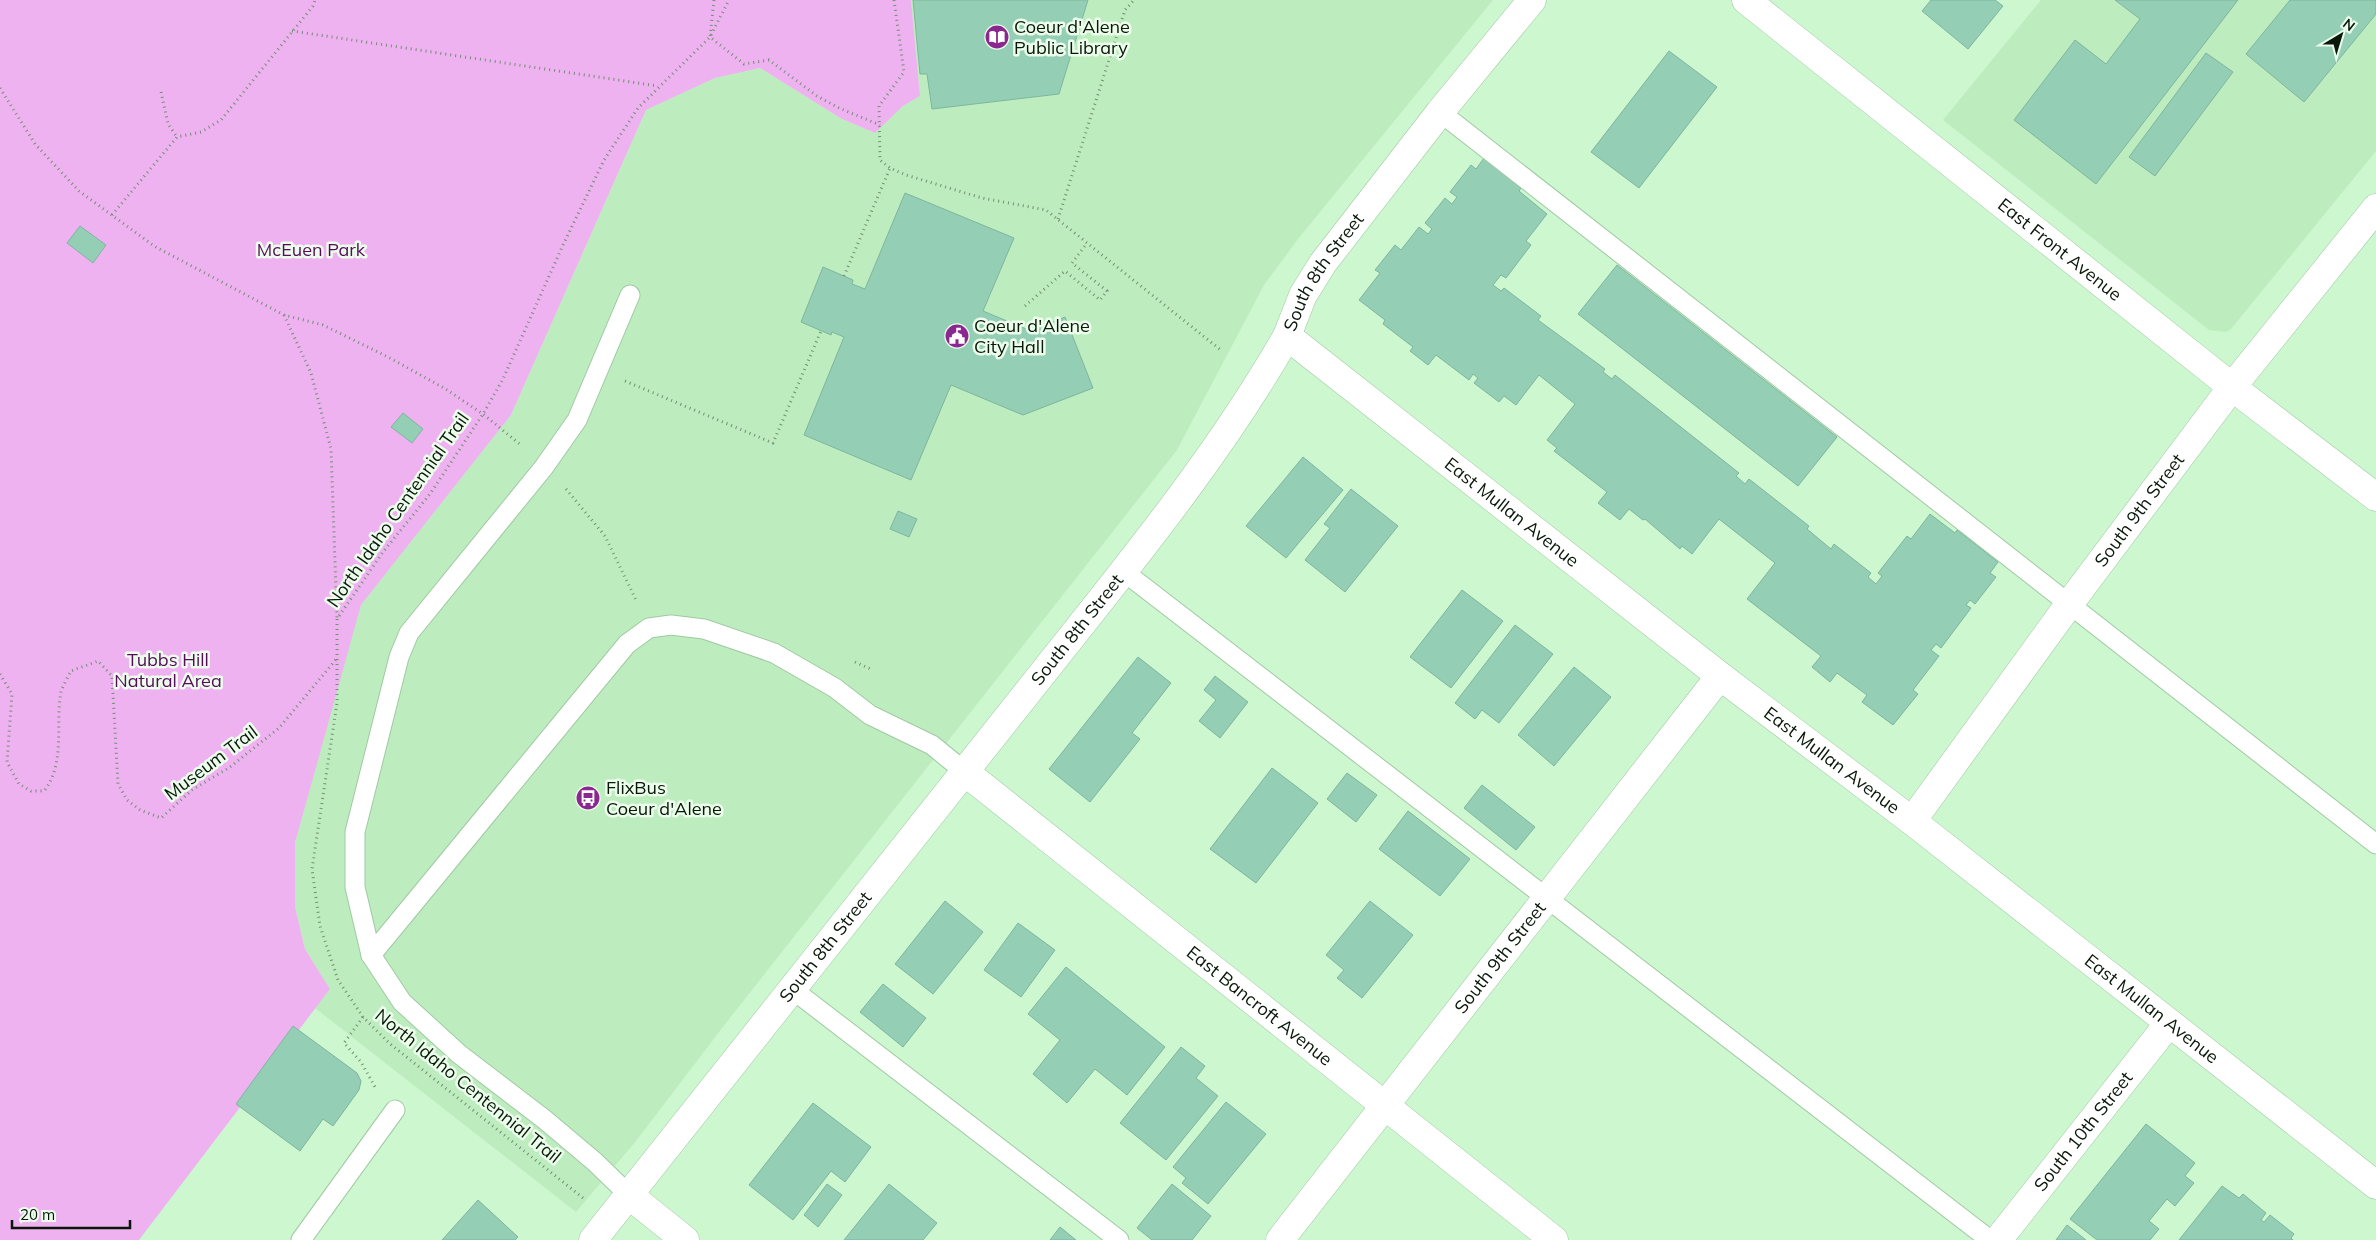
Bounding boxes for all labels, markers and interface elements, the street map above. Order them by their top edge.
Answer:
north arrow [2316,10,2366,60]
text: N [2339,14,2359,35]
place label: Coeur d'Alene Public Library [1014,15,1130,59]
library icon: Coeur d'Alene Public Library [984,24,1010,50]
street label: East Front Avenue [1993,193,2127,306]
street label: South 8th Street [1278,208,1369,334]
park label: McEuen Park [257,238,366,261]
place label: Coeur d'Alene City Hall [974,314,1090,358]
public building icon: Coeur d'Alene City Hall [944,323,970,349]
street label: North Idaho Centennial Trail [321,408,474,612]
street label: South 9th Street [2089,449,2189,571]
street label: East Mullan Avenue [1440,452,1584,572]
street label: South 8th Street [1026,569,1128,690]
park label: Tubbs Hill Natural Area [114,648,222,692]
street label: East Mullan Avenue [1760,701,1905,819]
street label: Museum Trail [160,720,262,805]
place label: FlixBus Coeur d'Alene [606,776,722,820]
bus stop icon: FlixBus Coeur d'Alene [575,785,601,811]
street label: South 8th Street [774,887,876,1007]
street label: South 9th Street [1449,897,1551,1018]
street label: East Bancroft Avenue [1182,941,1337,1070]
street label: East Mullan Avenue [2080,949,2224,1068]
street label: North Idaho Centennial Trail [371,1003,566,1168]
street label: South 10th Street [2029,1067,2137,1196]
scale bar [12,1198,130,1230]
text: 20 m [20,1205,55,1224]

